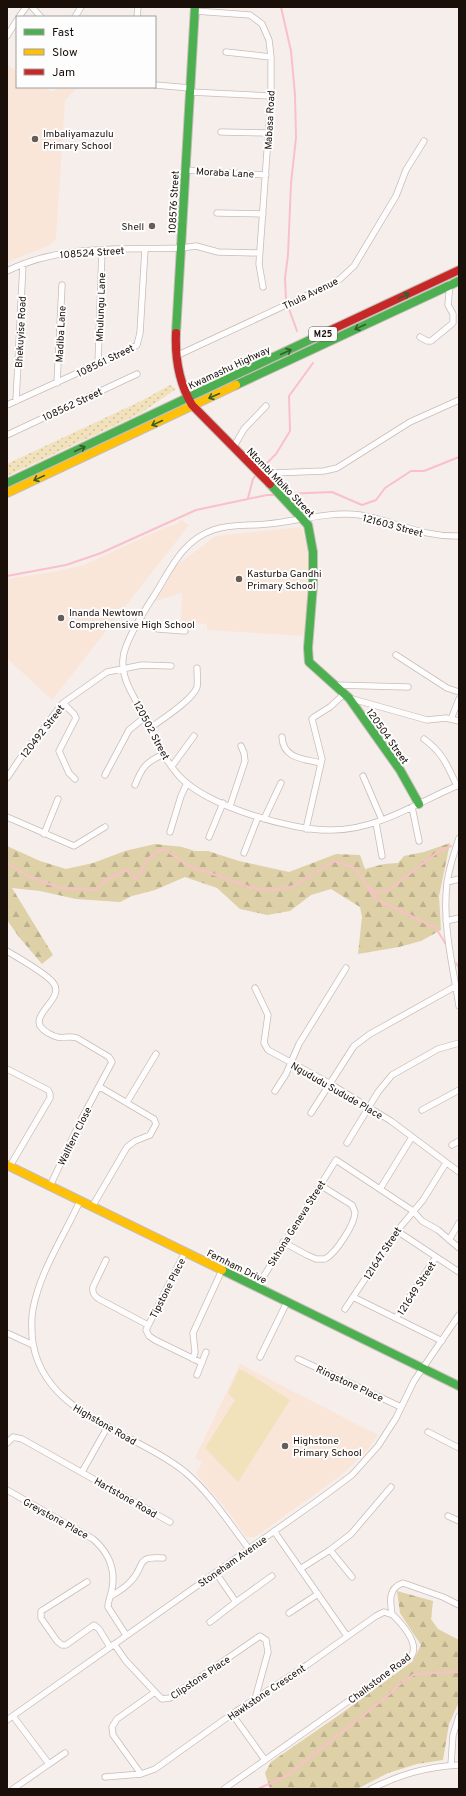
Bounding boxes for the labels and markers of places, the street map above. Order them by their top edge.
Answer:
place label: Imbaliyamazulu Primary School [43,128,114,153]
marker: Imbaliyamazulu Primary School [30,134,40,144]
place label: Shell [122,221,144,234]
marker: Shell [147,221,157,231]
place label: Kasturba Gandhi Primary School [247,568,322,593]
marker: Kasturba Gandhi Primary School [234,574,244,584]
place label: Inanda Newtown Comprehensive High School [69,607,195,632]
marker: Inanda Newtown Comprehensive High School [56,613,66,623]
place label: Highstone Primary School [293,1435,362,1460]
marker: Highstone Primary School [280,1441,290,1451]

